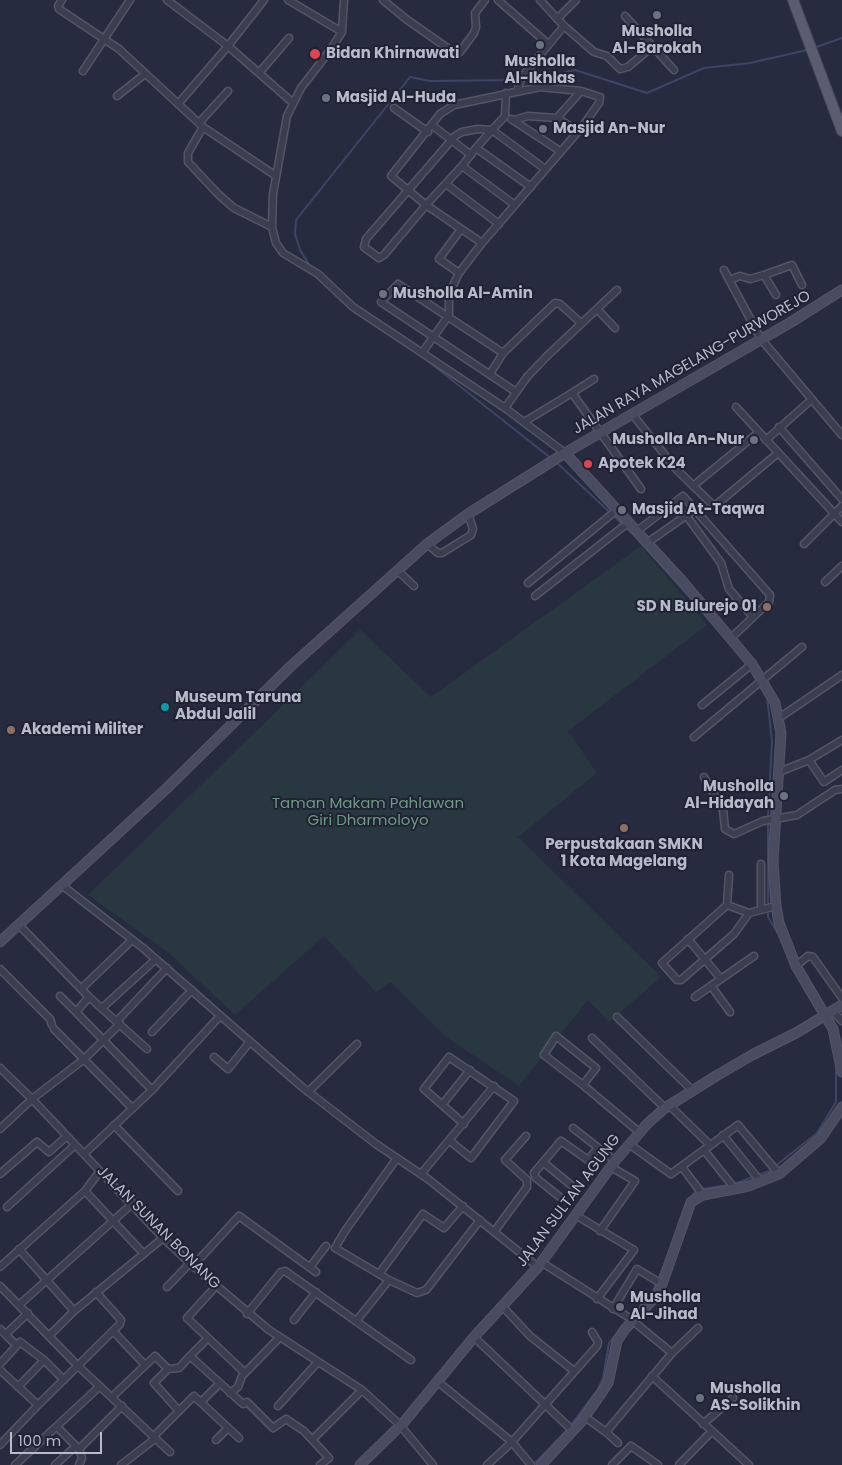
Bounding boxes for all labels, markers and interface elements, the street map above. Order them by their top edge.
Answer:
marker: Musholla Al-Barokah [651,9,663,21]
place label: Musholla Al-Barokah [612,23,702,58]
marker: Musholla Al-Ikhlas [534,39,546,51]
place label: Bidan Khirnawati [326,45,459,63]
marker: Bidan Khirnawati [308,47,322,61]
place label: Musholla Al-Ikhlas [505,53,575,88]
place label: Masjid Al-Huda [336,89,456,107]
marker: Masjid Al-Huda [320,92,332,104]
place label: Masjid An-Nur [553,120,665,138]
marker: Masjid An-Nur [537,123,549,135]
place label: Musholla Al-Amin [393,285,533,303]
street label: JALAN RAYA MAGELANG-PURWOREJO [570,287,814,439]
marker: Musholla Al-Amin [377,288,389,300]
place label: Musholla An-Nur [612,431,744,449]
marker: Musholla An-Nur [748,434,760,446]
place label: Apotek K24 [598,455,686,473]
marker: Apotek K24 [582,458,594,470]
place label: Masjid At-Taqwa [632,501,765,519]
marker: Masjid At-Taqwa [616,504,628,516]
place label: SD N Bulurejo 01 [636,598,757,616]
marker: SD N Bulurejo 01 [761,601,773,613]
place label: Museum Taruna Abdul Jalil [175,689,302,724]
marker: Museum Taruna Abdul Jalil [159,701,171,713]
place label: Akademi Militer [21,721,143,739]
marker: Akademi Militer [5,724,17,736]
place label: Musholla Al-Hidayah [684,778,774,813]
marker: Musholla Al-Hidayah [778,790,790,802]
park label: Taman Makam Pahlawan Giri Dharmoloyo [272,795,464,830]
marker: Perpustakaan SMKN 1 Kota Magelang [618,822,630,834]
place label: Perpustakaan SMKN 1 Kota Magelang [545,836,703,871]
street label: JALAN SULTAN AGUNG [513,1131,625,1271]
street label: JALAN SUNAN BONANG [93,1163,223,1293]
place label: Musholla Al-Jihad [630,1289,701,1324]
marker: Musholla Al-Jihad [614,1301,626,1313]
place label: Musholla AS-Solikhin [710,1380,801,1415]
marker: Musholla AS-Solikhin [694,1392,706,1404]
scale bar [12,1422,105,1454]
text: 100 m [18,1430,61,1451]

